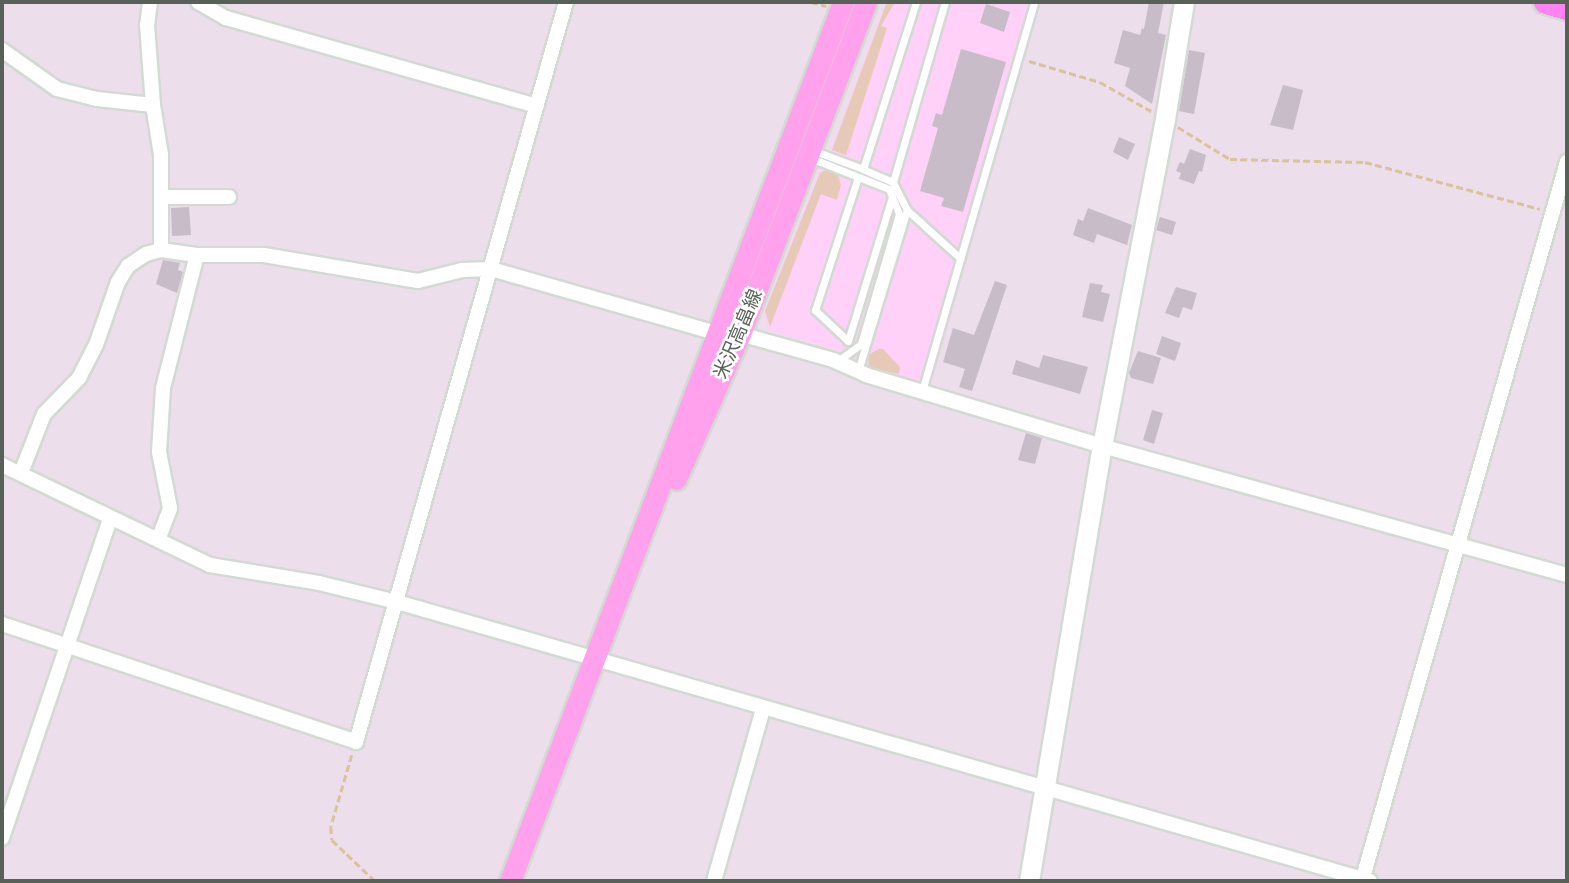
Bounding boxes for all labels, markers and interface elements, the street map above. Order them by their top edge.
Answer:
street label: 米沢高畠線 [709,286,767,382]

